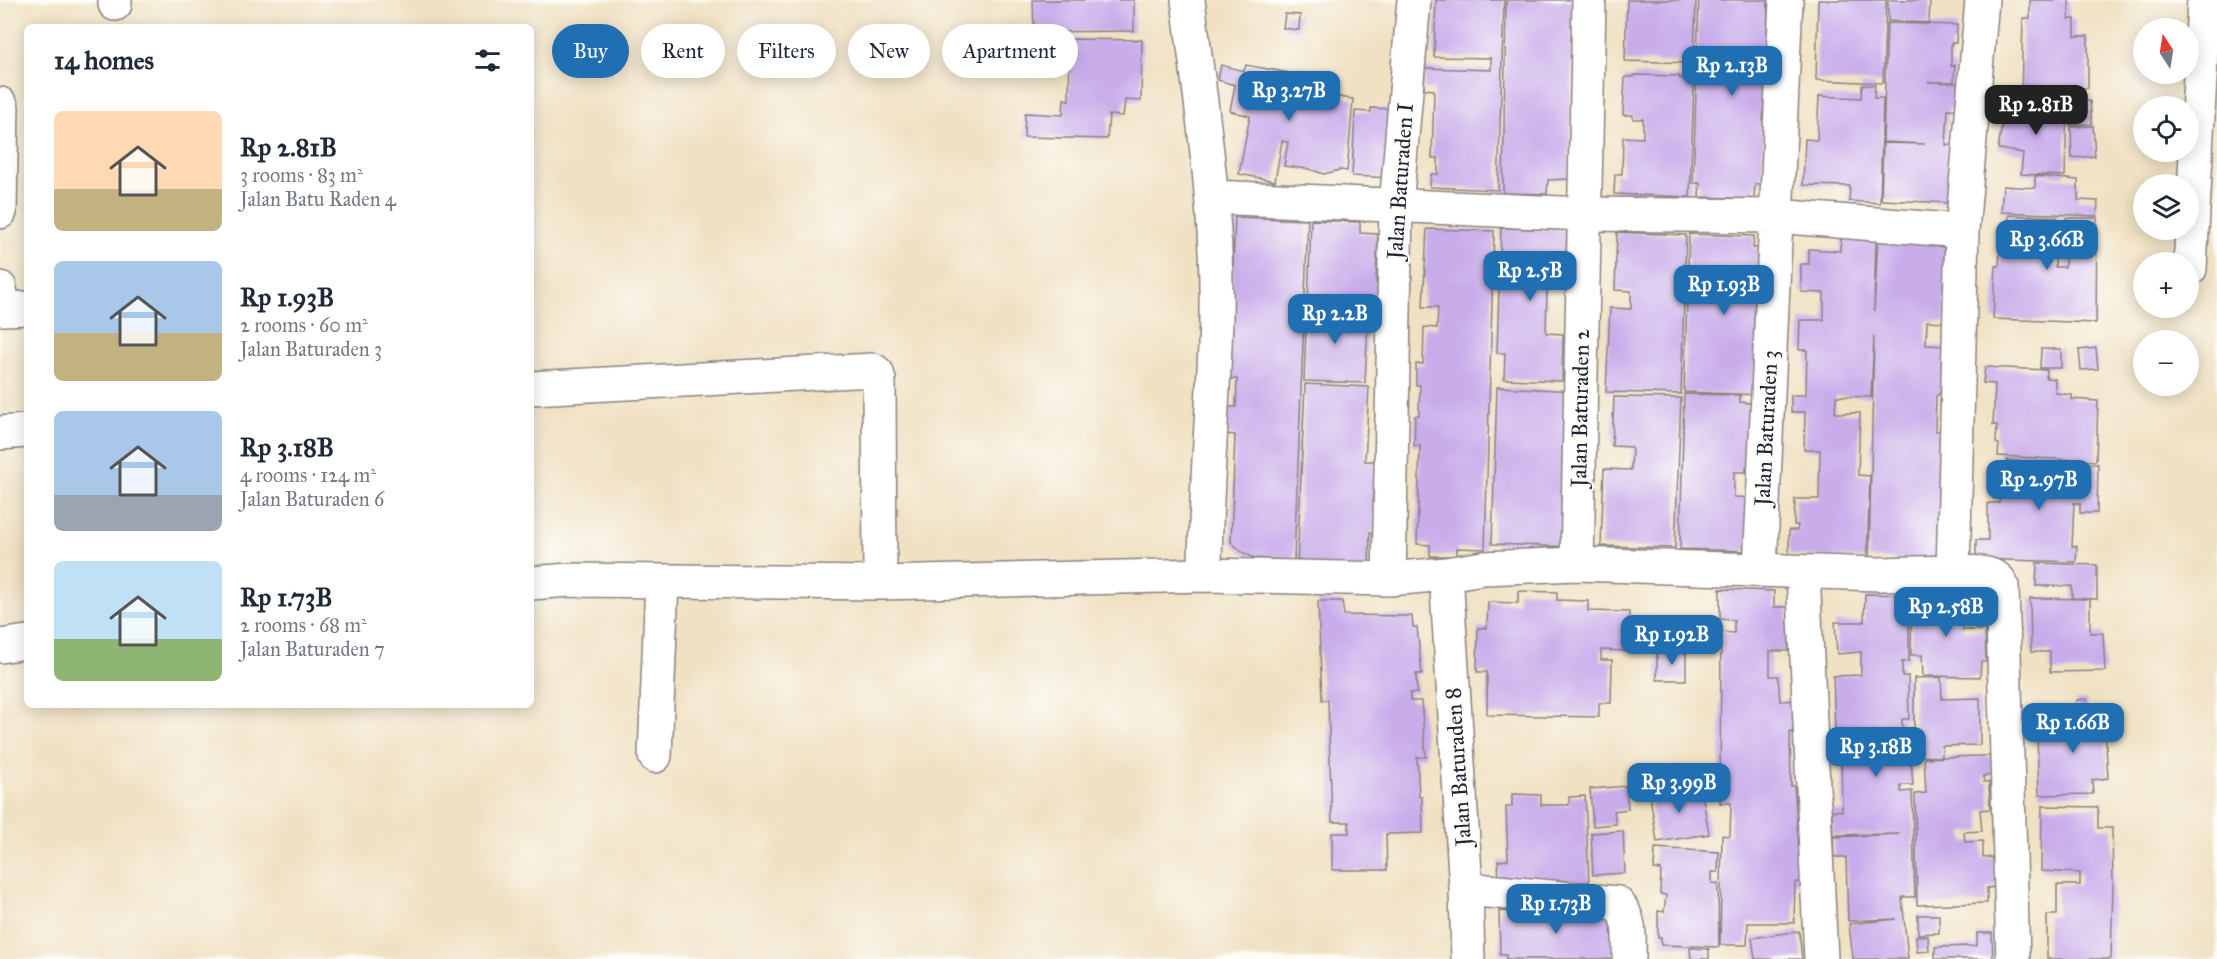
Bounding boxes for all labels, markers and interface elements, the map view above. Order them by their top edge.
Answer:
north arrow [2133,18,2199,84]
map controls [2133,18,2199,396]
chip: Buy [552,24,629,78]
chip: Rent [641,24,725,78]
chip: Filters [737,24,836,78]
chip: New [848,24,930,78]
chip: Apartment [942,24,1078,78]
text: 14 homes [54,44,154,76]
icon: filters [471,44,504,77]
pin: Rp 2.13B [1670,46,1794,97]
text: Rp 2.13B [1696,53,1768,77]
pin: Rp 3.27B [1227,71,1351,122]
text: Rp 3.27B [1252,78,1326,102]
pin: Rp 2.81B [1974,85,2098,136]
text: Rp 2.81B [1999,92,2073,116]
button: locate [2133,96,2199,162]
street label: Jalan Baturaden I [1381,102,1419,262]
text: Rp 2.81B [240,131,337,163]
icon: home [102,135,174,207]
text: 3 rooms · 83 m² [240,163,363,187]
button: layers [2133,174,2199,240]
text: Jalan Batu Raden 4 [240,187,396,211]
pin: Rp 3.66B [1985,220,2109,271]
text: Rp 3.66B [2010,227,2084,251]
pin: Rp 2.5B [1475,251,1585,302]
button: + [2133,252,2199,318]
text: Rp 2.5B [1497,258,1563,282]
pin: Rp 1.93B [1662,265,1786,316]
text: Rp 1.93B [1688,272,1760,296]
text: Rp 1.93B [240,281,334,313]
icon: home [102,285,174,357]
pin: Rp 2.2B [1280,294,1390,345]
text: Rp 2.2B [1302,301,1368,325]
text: 2 rooms · 60 m² [240,313,368,337]
street label: Jalan Baturaden 2 [1565,329,1595,489]
button: − [2133,330,2199,396]
text: Jalan Baturaden 3 [240,337,382,361]
street label: Jalan Baturaden 3 [1748,349,1784,509]
text: Rp 3.18B [240,431,334,463]
icon: home [102,435,174,507]
pin: Rp 2.97B [1977,460,2101,511]
text: 4 rooms · 124 m² [240,463,376,487]
text: Rp 2.97B [2000,467,2078,491]
text: Jalan Baturaden 6 [240,487,384,511]
text: Rp 1.73B [240,581,333,613]
icon: home [102,585,174,657]
pin: Rp 2.58B [1884,587,2008,638]
text: Rp 2.58B [1908,594,1984,618]
text: 2 rooms · 68 m² [240,613,367,637]
pin: Rp 1.92B [1610,615,1734,666]
text: Rp 1.92B [1635,622,1709,646]
text: Jalan Baturaden 7 [240,637,385,661]
street label: Jalan Baturaden 8 [1439,687,1477,849]
pin: Rp 1.66B [2011,703,2135,754]
text: Rp 1.66B [2036,710,2110,734]
pin: Rp 3.18B [1814,727,1938,778]
text: Rp 3.18B [1840,734,1912,758]
pin: Rp 3.99B [1617,763,1741,814]
text: Rp 3.99B [1641,770,1717,794]
pin: Rp 1.73B [1494,884,1618,935]
text: Rp 1.73B [1520,891,1592,915]

